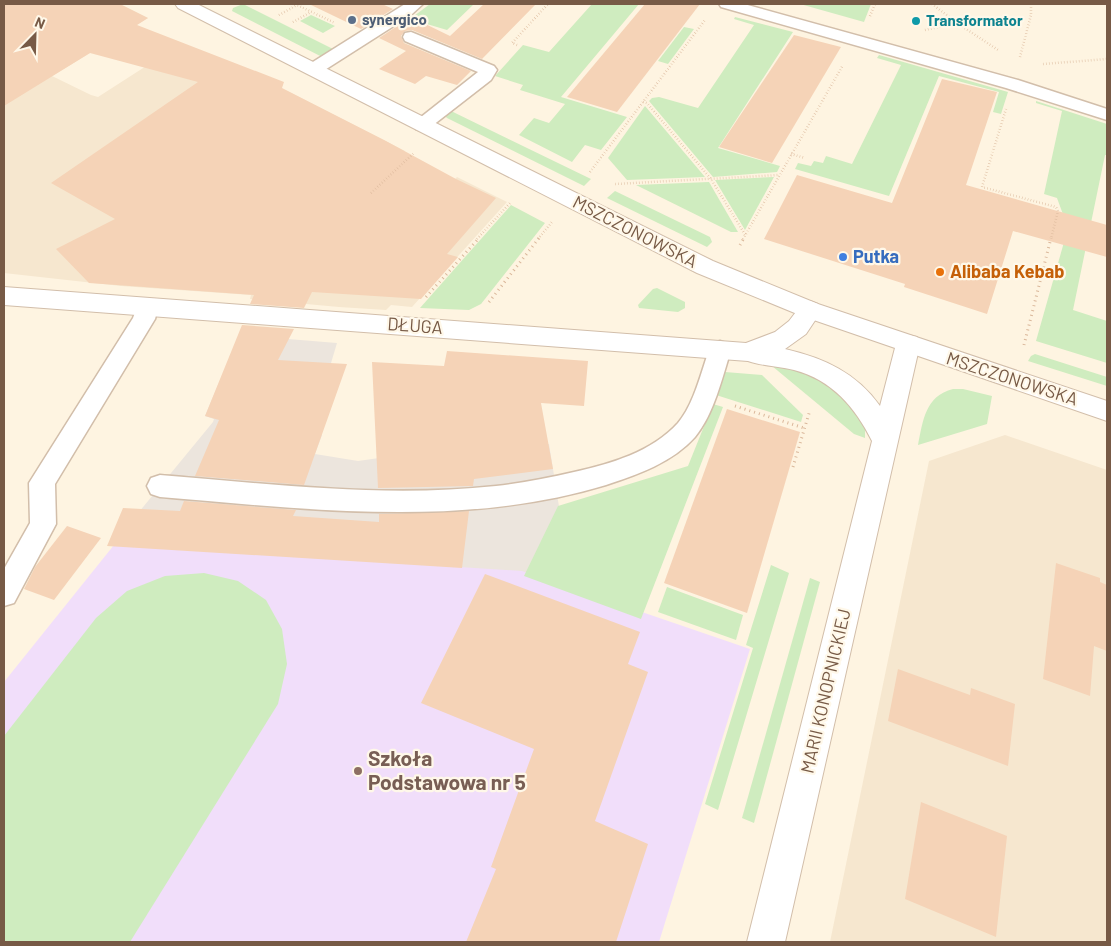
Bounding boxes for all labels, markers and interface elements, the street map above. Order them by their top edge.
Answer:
north arrow [10,10,60,60]
place label: synergico [362,10,427,28]
place label: Transformator [926,11,1023,29]
text: N [33,13,48,32]
marker: synergico [346,14,358,26]
marker: Transformator [910,15,922,27]
street label: MSZCZONOWSKA [569,190,702,272]
place label: Putka [853,245,899,267]
marker: Putka [837,251,849,263]
place label: Alibaba Kebab [950,260,1064,282]
marker: Alibaba Kebab [934,266,946,278]
street label: DŁUGA [387,312,443,338]
street label: MSZCZONOWSKA [944,346,1081,410]
street label: MARII KONOPNICKIEJ [795,606,855,775]
place label: Szkoła Podstawowa nr 5 [368,745,526,794]
marker: Szkoła Podstawowa nr 5 [352,765,364,777]

